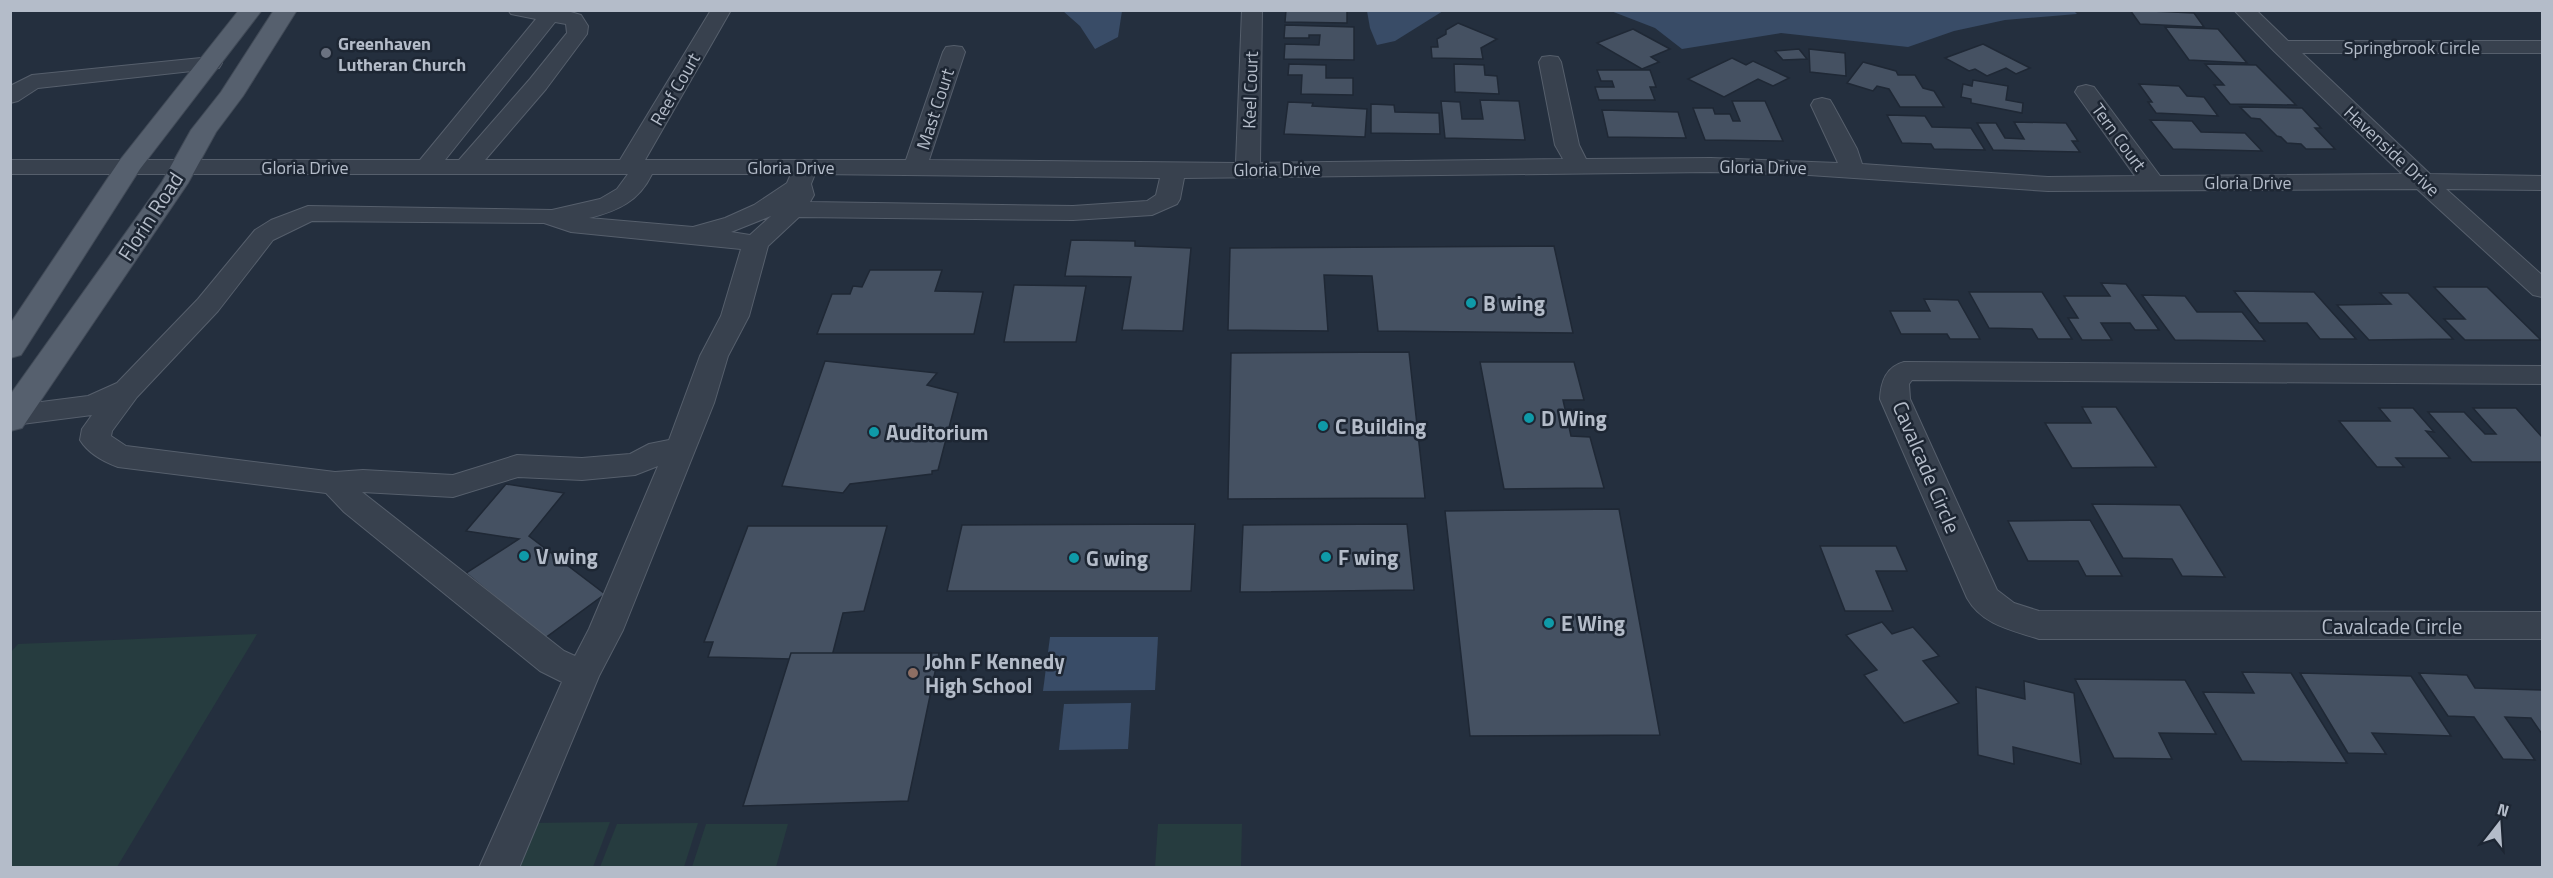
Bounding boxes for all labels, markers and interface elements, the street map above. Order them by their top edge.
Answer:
place label: Greenhaven Lutheran Church [338,30,466,78]
street label: Springbrook Circle [2344,34,2480,61]
marker: Greenhaven Lutheran Church [319,46,333,60]
street label: Reef Court [643,47,707,130]
street label: Keel Court [1235,50,1265,129]
street label: Mast Court [909,64,961,153]
street label: Tern Court [2085,98,2153,177]
street label: Havenside Drive [2338,99,2446,203]
street label: Gloria Drive [1719,153,1807,181]
street label: Gloria Drive [261,154,349,181]
street label: Gloria Drive [747,154,835,181]
street label: Gloria Drive [1233,155,1321,183]
street label: Florin Road [109,165,191,267]
street label: Gloria Drive [2204,169,2292,196]
place label: B wing [1483,287,1545,319]
marker: B wing [1464,296,1478,310]
street label: Cavalcade Circle [1885,396,1969,538]
place label: D Wing [1541,402,1607,434]
place label: C Building [1335,410,1426,442]
marker: D Wing [1522,411,1536,425]
place label: Auditorium [886,416,988,448]
marker: C Building [1316,419,1330,433]
marker: Auditorium [867,425,881,439]
place label: V wing [536,540,598,572]
place label: F wing [1338,541,1398,573]
place label: G wing [1086,542,1148,574]
marker: V wing [517,549,531,563]
marker: F wing [1319,550,1333,564]
marker: G wing [1067,551,1081,565]
place label: E Wing [1561,607,1625,639]
street label: Cavalcade Circle [2322,610,2462,642]
marker: E Wing [1542,616,1556,630]
place label: John F Kennedy High School [925,645,1065,701]
marker: John F Kennedy High School [906,666,920,680]
north arrow [2469,794,2529,854]
text: N [2495,797,2512,823]

